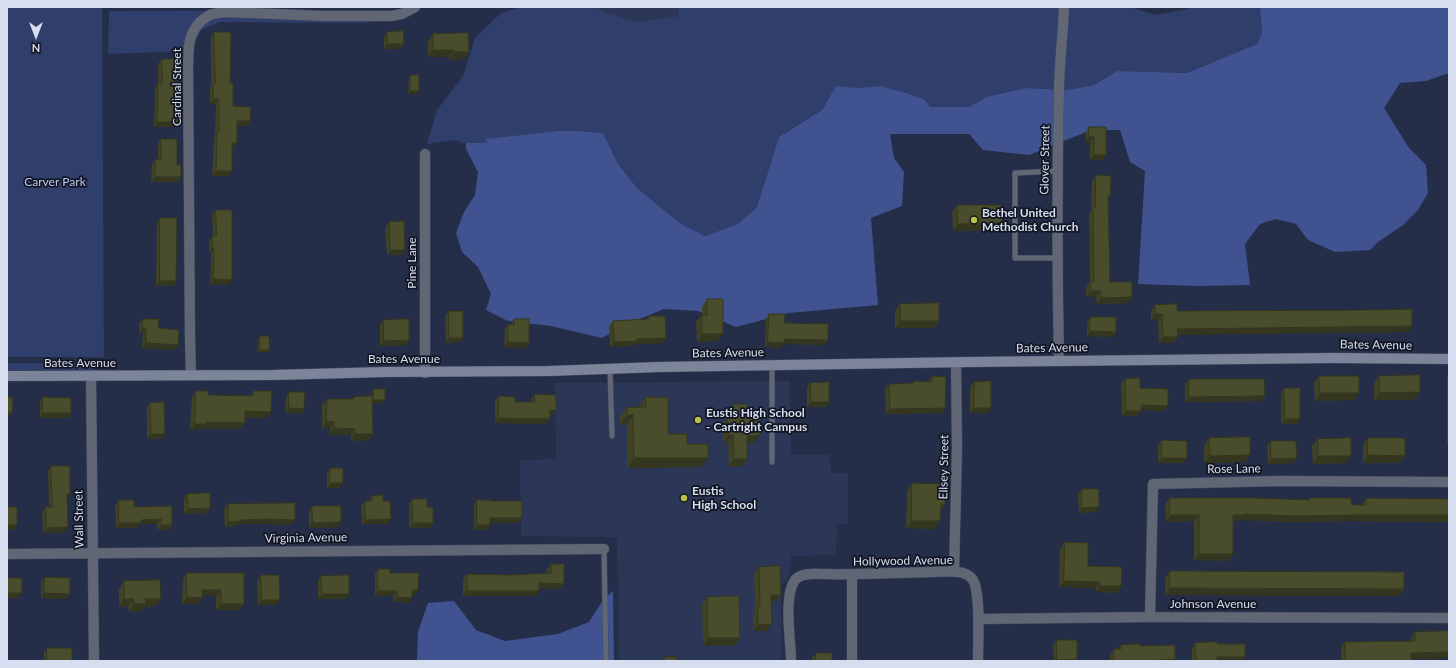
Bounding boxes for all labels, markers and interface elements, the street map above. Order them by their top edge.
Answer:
north arrow [16,16,56,56]
text: N [32,42,40,55]
street label: Cardinal Street [170,48,184,126]
street label: Glover Street [1037,125,1053,195]
park label: Carver Park [24,175,86,189]
place label: Bethel United Methodist Church [982,206,1078,234]
marker: Bethel United Methodist Church [969,215,979,225]
street label: Pine Lane [405,237,419,289]
street label: Bates Avenue [1340,337,1412,353]
street label: Bates Avenue [1016,340,1088,356]
street label: Bates Avenue [692,345,764,361]
street label: Bates Avenue [368,352,440,366]
street label: Bates Avenue [44,356,116,370]
place label: Eustis High School - Cartright Campus [706,406,807,434]
marker: Eustis High School - Cartright Campus [693,415,703,425]
street label: Ellsey Street [936,434,952,500]
street label: Rose Lane [1207,461,1261,477]
place label: Eustis High School [692,484,756,512]
street label: Wall Street [71,490,87,548]
marker: Eustis High School [679,493,689,503]
street label: Virginia Avenue [265,530,347,546]
street label: Hollywood Avenue [853,553,953,569]
street label: Johnson Avenue [1170,597,1256,611]

